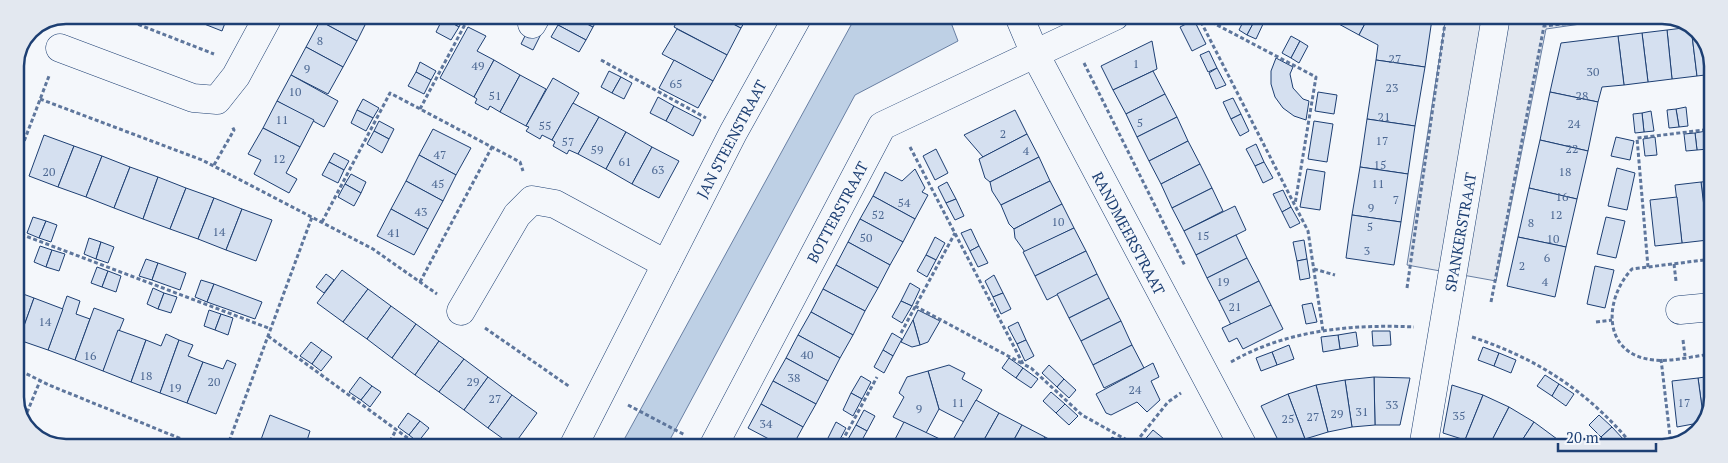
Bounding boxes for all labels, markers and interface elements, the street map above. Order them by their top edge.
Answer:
house number: 8 [317,33,323,48]
house number: 27 [1389,51,1401,66]
house number: 1 [1133,56,1139,71]
house number: 49 [472,58,484,73]
house number: 9 [304,61,310,76]
house number: 30 [1587,64,1599,79]
house number: 65 [670,76,682,91]
street label: JAN STEENSTRAAT [691,76,771,202]
house number: 23 [1386,80,1398,95]
house number: 10 [289,84,301,99]
house number: 51 [489,88,501,103]
house number: 28 [1576,88,1588,103]
house number: 21 [1378,109,1390,124]
house number: 11 [276,112,288,127]
house number: 5 [1137,115,1143,130]
house number: 24 [1568,116,1581,131]
house number: 55 [539,118,551,133]
house number: 2 [1000,126,1006,141]
house number: 17 [1376,133,1388,148]
house number: 57 [562,134,574,149]
house number: 22 [1566,141,1578,156]
house number: 59 [591,142,603,157]
house number: 4 [1023,143,1030,158]
house number: 47 [434,147,446,162]
house number: 12 [273,151,285,166]
house number: 61 [619,154,631,169]
house number: 15 [1374,157,1386,172]
street label: BOTTERSTRAAT [802,158,872,266]
house number: 63 [652,162,664,177]
house number: 20 [43,164,55,179]
house number: 18 [1559,164,1571,179]
street label: RANDMEERSTRAAT [1088,168,1170,298]
street label: SPANKERSTRAAT [1440,171,1480,293]
house number: 45 [432,176,444,191]
house number: 11 [1372,176,1384,191]
house number: 16 [1556,189,1569,204]
house number: 7 [1393,192,1399,207]
house number: 54 [898,195,911,210]
house number: 9 [1368,200,1374,215]
house number: 43 [415,204,427,219]
house number: 52 [872,207,884,222]
house number: 12 [1550,207,1562,222]
house number: 10 [1052,214,1064,229]
house number: 8 [1528,215,1534,230]
house number: 5 [1367,219,1373,234]
house number: 14 [213,224,226,239]
house number: 41 [388,225,400,240]
house number: 15 [1197,228,1209,243]
house number: 50 [860,230,872,245]
house number: 10 [1547,231,1559,246]
house number: 3 [1364,243,1370,258]
house number: 6 [1544,250,1551,265]
house number: 2 [1519,258,1525,273]
house number: 19 [1217,274,1229,289]
house number: 4 [1542,274,1549,289]
house number: 21 [1229,299,1241,314]
house number: 14 [39,314,52,329]
house number: 40 [801,347,813,362]
house number: 16 [84,348,97,363]
house number: 18 [140,368,152,383]
house number: 38 [788,370,800,385]
house number: 20 [208,374,220,389]
house number: 29 [467,374,479,389]
house number: 19 [169,380,181,395]
house number: 24 [1129,382,1142,397]
house number: 27 [489,391,501,406]
house number: 11 [952,395,964,410]
house number: 17 [1678,395,1690,410]
house number: 33 [1386,397,1398,412]
house number: 9 [916,401,922,416]
house number: 31 [1356,404,1368,419]
house number: 29 [1331,406,1343,421]
house number: 35 [1453,408,1465,423]
house number: 27 [1307,409,1319,424]
house number: 25 [1282,411,1294,426]
house number: 34 [760,416,773,431]
scale bar [1558,420,1656,452]
text: 20 m [1566,427,1599,447]

